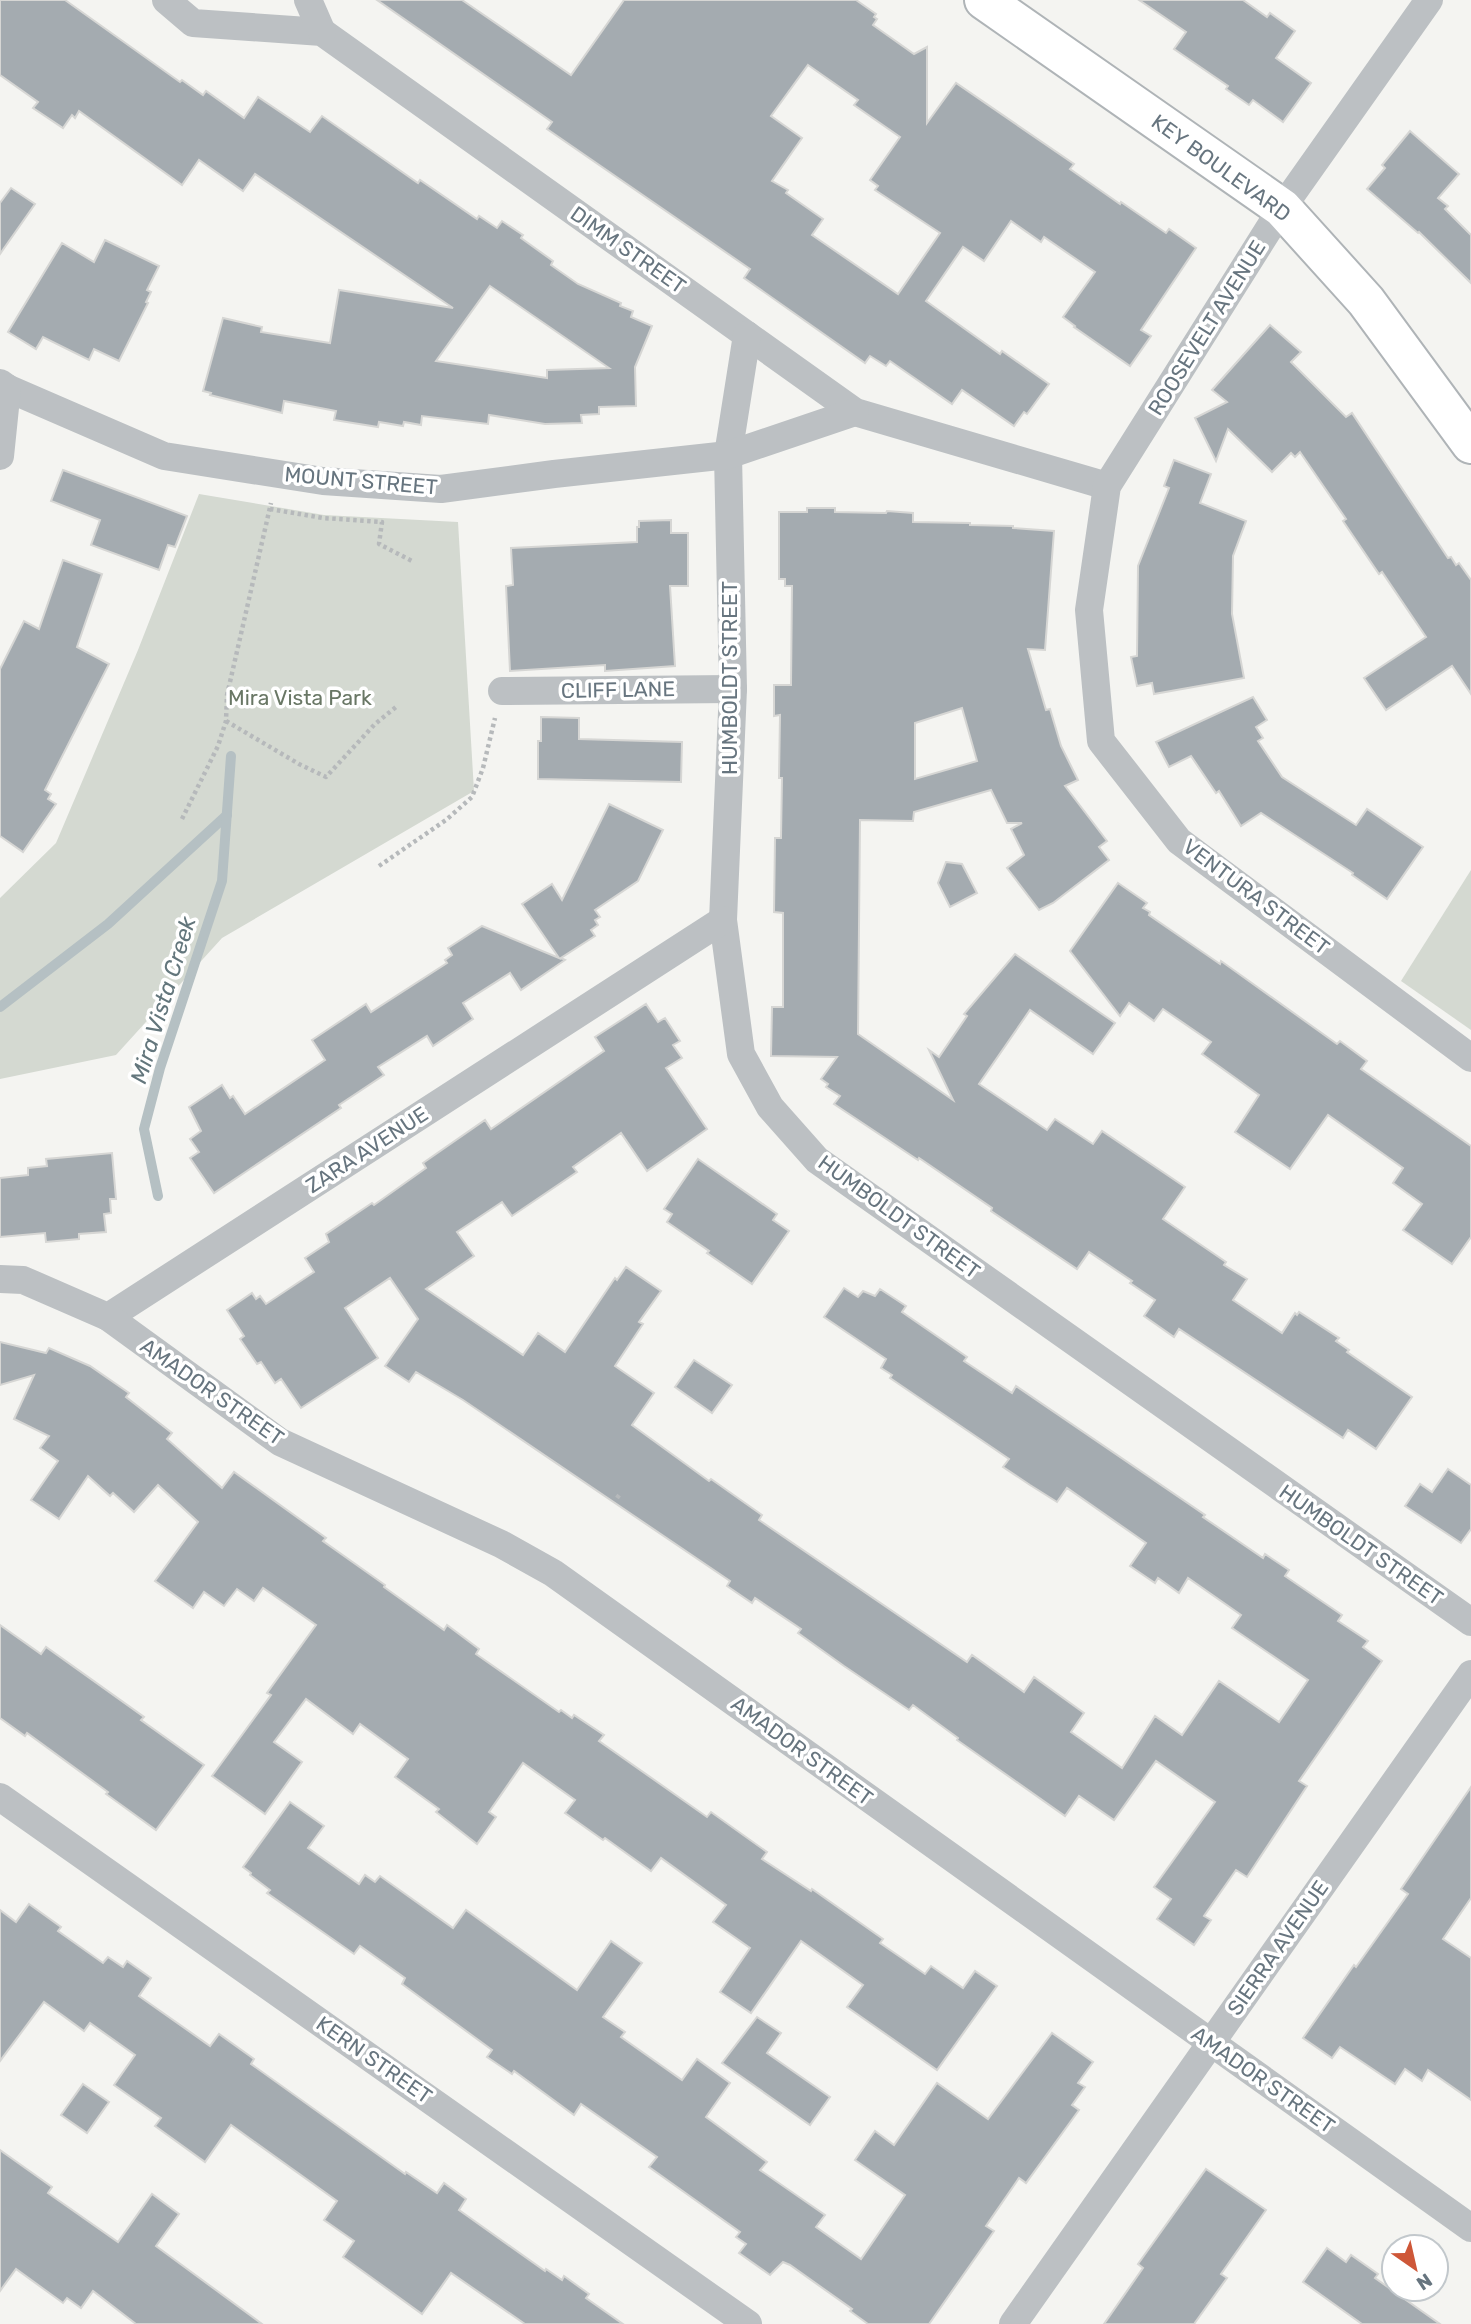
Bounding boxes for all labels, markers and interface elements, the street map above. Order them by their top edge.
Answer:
street label: KEY BOULEVARD [1147,109,1296,226]
street label: DIMM STREET [566,201,691,299]
street label: ROOSEVELT AVENUE [1143,236,1271,420]
street label: MOUNT STREET [284,461,439,500]
street label: HUMBOLDT STREET [717,581,742,775]
street label: CLIFF LANE [561,676,675,703]
park label: Mira Vista Park [228,685,372,710]
street label: VENTURA STREET [1178,833,1334,960]
water label: Mira Vista Creek [124,912,202,1087]
street label: ZARA AVENUE [301,1101,432,1198]
street label: HUMBOLDT STREET [814,1150,985,1284]
street label: AMADOR STREET [136,1333,289,1450]
street label: HUMBOLDT STREET [1275,1479,1448,1610]
street label: AMADOR STREET [727,1691,878,1810]
street label: SIERRA AVENUE [1222,1876,1333,2020]
street label: KERN STREET [312,2011,437,2109]
street label: AMADOR STREET [1187,2021,1340,2138]
north arrow [1380,2233,1450,2303]
text: N [1412,2268,1436,2295]

